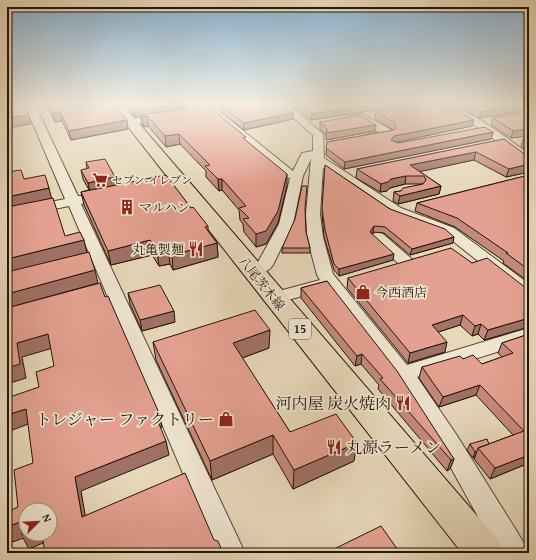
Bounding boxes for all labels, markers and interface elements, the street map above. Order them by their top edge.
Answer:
supermarket icon: セブン-イレブン [91,171,109,189]
place label: セブン-イレブン [112,172,192,188]
building icon: マルハン [118,198,136,216]
place label: マルハン [139,198,190,217]
place label: 丸亀製麺 [132,240,184,259]
restaurant icon: 丸亀製麺 [187,240,205,258]
street label: 八尾茨木線 [234,252,289,315]
shop icon: 今西酒店 [354,283,372,301]
place label: 今西酒店 [375,283,427,302]
road number: 15 [289,319,311,339]
place label: 河内屋 炭火焼肉 [275,391,391,415]
restaurant icon: 河内屋 炭火焼肉 [394,394,412,412]
place label: トレジャー ファクトリー [36,407,214,431]
shop icon: トレジャー ファクトリー [217,410,235,428]
place label: 丸源ラーメン [346,435,441,459]
restaurant icon: 丸源ラーメン [325,438,343,456]
north arrow [18,502,58,542]
text: N [38,511,56,525]

